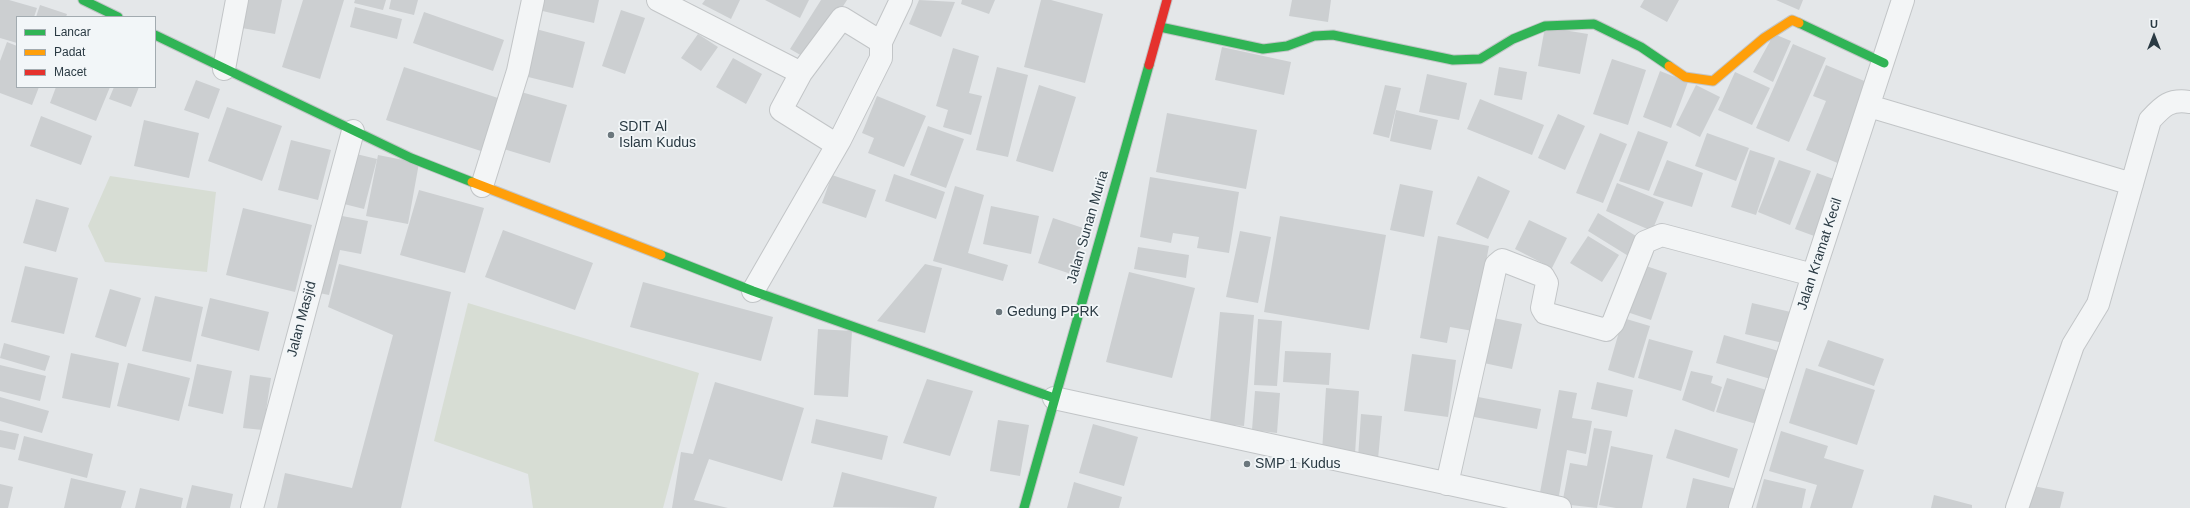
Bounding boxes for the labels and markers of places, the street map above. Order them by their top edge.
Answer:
place label: SDIT Al Islam Kudus [619,119,696,152]
marker: SDIT Al Islam Kudus [606,130,616,140]
place label: Gedung PPRK [1007,304,1099,320]
marker: Gedung PPRK [994,307,1004,317]
place label: SMP 1 Kudus [1255,456,1341,472]
marker: SMP 1 Kudus [1242,459,1252,469]

